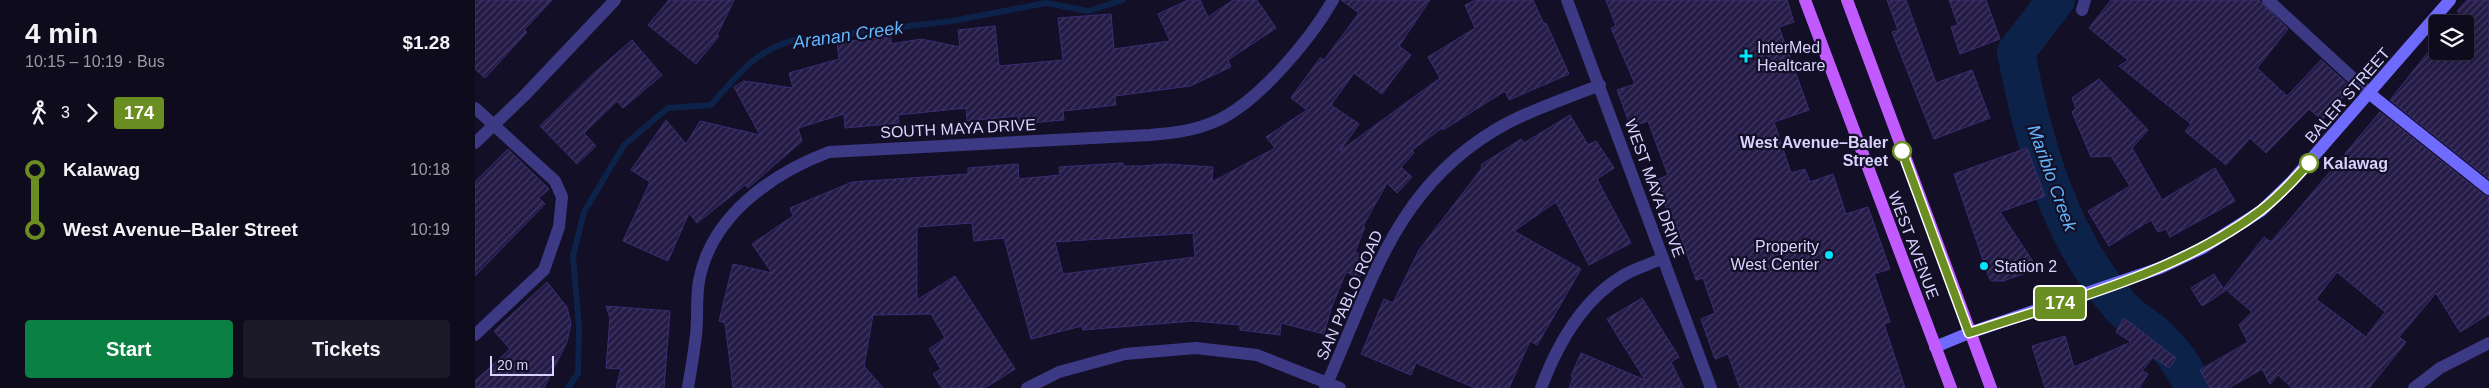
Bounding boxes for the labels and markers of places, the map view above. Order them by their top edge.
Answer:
place label: InterMed Healtcare [1757,39,1826,74]
marker: InterMed Healtcare [1739,49,1753,63]
place label: West Avenue–Baler Street [1740,134,1889,169]
marker: West Avenue–Baler Street [1892,141,1912,161]
marker: Kalawag [2299,153,2319,173]
place label: Kalawag [2323,155,2388,172]
place label: Properity West Center [1730,238,1820,273]
marker: Properity West Center [1823,249,1835,261]
place label: Station 2 [1994,258,2057,275]
marker: Station 2 [1978,260,1990,272]

